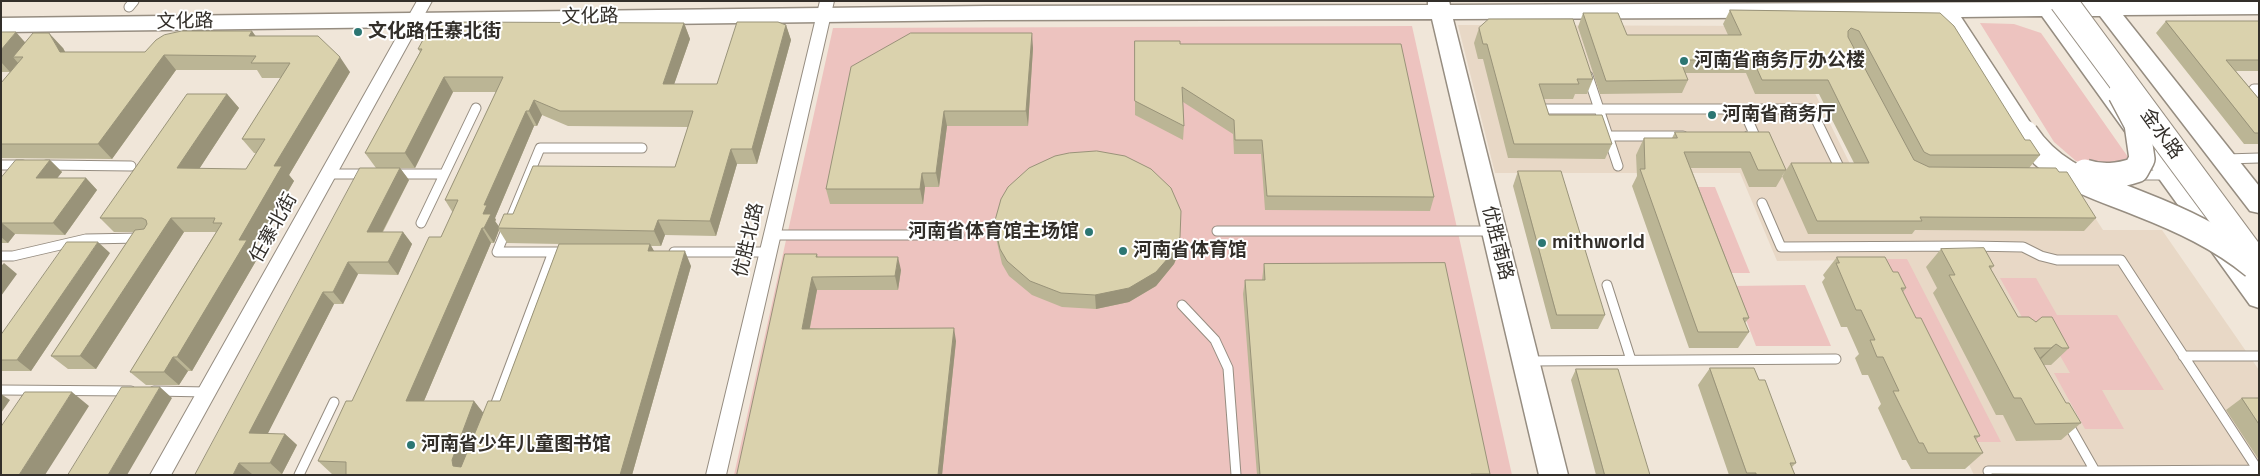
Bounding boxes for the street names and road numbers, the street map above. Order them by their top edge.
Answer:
street label: 文化路 [561,5,619,29]
street label: 文化路 [156,10,214,34]
street label: 金水路 [2135,104,2187,164]
street label: 任寨北街 [246,189,302,267]
street label: 优胜北路 [729,200,769,280]
street label: 优胜南路 [1477,203,1517,283]

